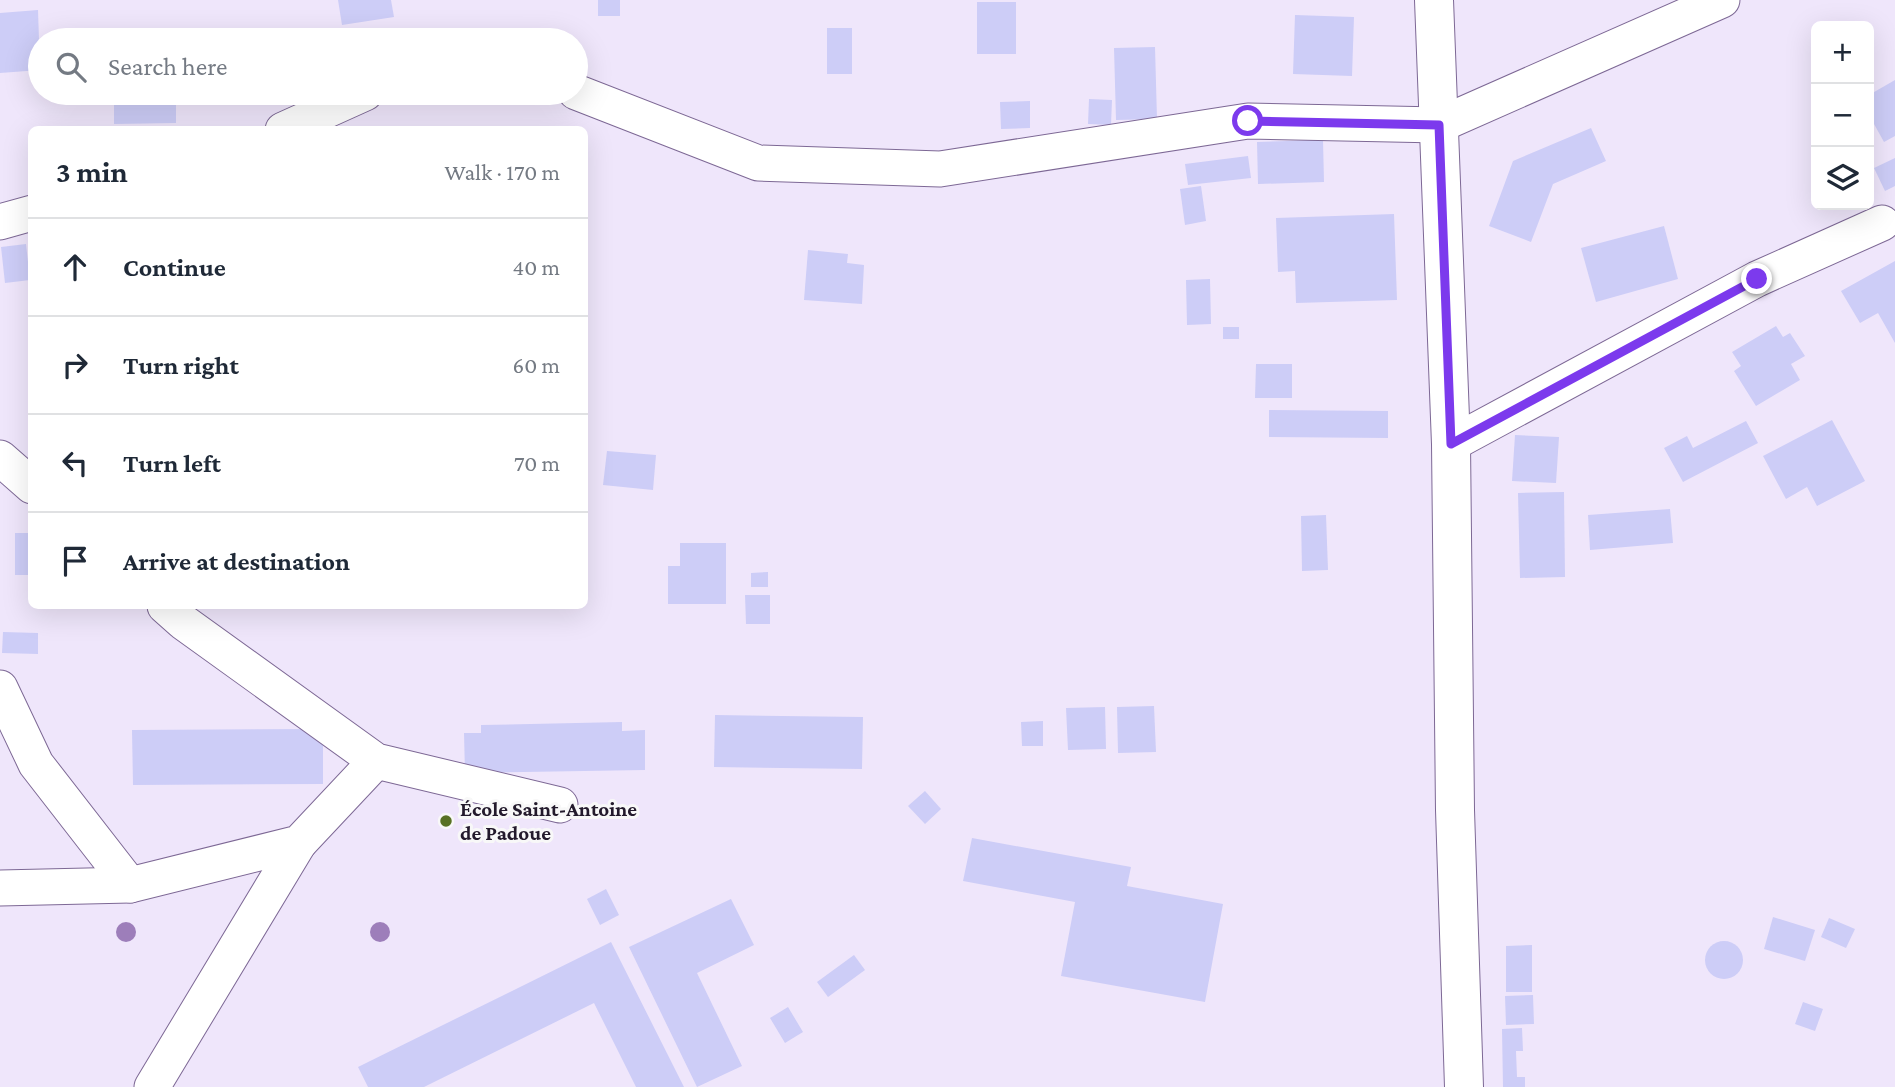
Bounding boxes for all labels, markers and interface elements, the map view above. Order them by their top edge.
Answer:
map controls [1811,21,1874,210]
button: + [1811,21,1874,84]
search box [28,28,588,105]
icon: search [52,48,90,86]
text: Search here [108,52,227,81]
button: − [1811,84,1874,147]
route start [1232,105,1263,136]
button: layers [1811,147,1874,210]
text: 3 min [56,155,128,188]
text: Walk · 170 m [444,159,560,185]
icon: ahead [56,248,94,286]
text: Continue [123,253,226,282]
text: 40 m [512,254,560,280]
route end [1741,263,1772,294]
icon: right [56,346,94,384]
text: Turn right [123,351,239,380]
text: 60 m [513,352,560,378]
icon: left [56,444,94,482]
text: Turn left [123,449,221,478]
text: 70 m [514,450,560,476]
icon: arrive [56,542,94,580]
text: Arrive at destination [123,547,350,576]
place label: École Saint-Antoine de Padoue [460,797,637,845]
marker: École Saint-Antoine de Padoue [438,813,454,829]

